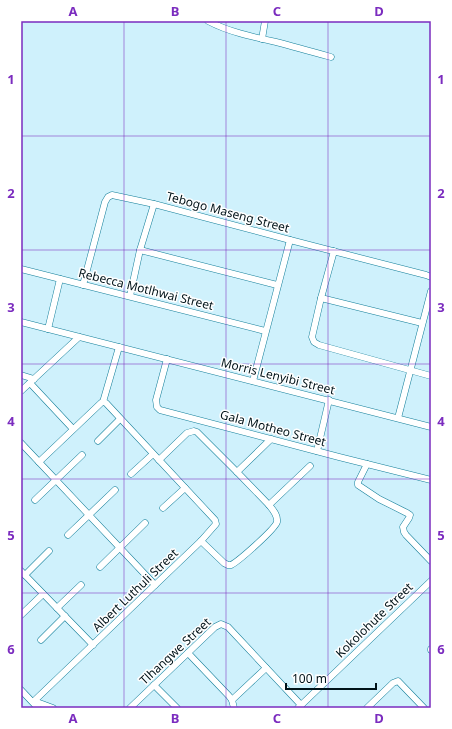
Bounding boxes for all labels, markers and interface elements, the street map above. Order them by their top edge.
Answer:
text: A [69,2,78,20]
text: B [171,2,179,20]
text: C [273,2,281,20]
text: D [374,2,384,20]
text: 1 [7,70,15,88]
text: 1 [437,70,445,88]
text: 2 [7,184,15,202]
text: 2 [437,184,445,202]
street label: Tebogo Maseng Street [165,187,292,237]
street label: Rebecca Motlhwai Street [77,264,216,314]
text: 3 [7,298,15,316]
text: 3 [437,298,445,316]
street label: Morris Lenyibi Street [219,354,337,399]
street label: Gala Motheo Street [218,406,328,450]
text: 4 [7,412,15,430]
text: 4 [437,412,445,430]
text: 5 [7,526,15,544]
text: 5 [437,526,445,544]
street label: Albert Luthuli Street [88,544,182,635]
street label: Kokolohute Street [332,578,417,661]
street label: Tlhangwe Street [136,613,215,688]
text: 6 [7,640,15,658]
text: 6 [437,640,445,658]
scale bar [286,665,376,691]
text: 100 m [292,670,327,687]
text: A [69,709,78,727]
text: B [171,709,179,727]
text: C [273,709,281,727]
text: D [374,709,384,727]

